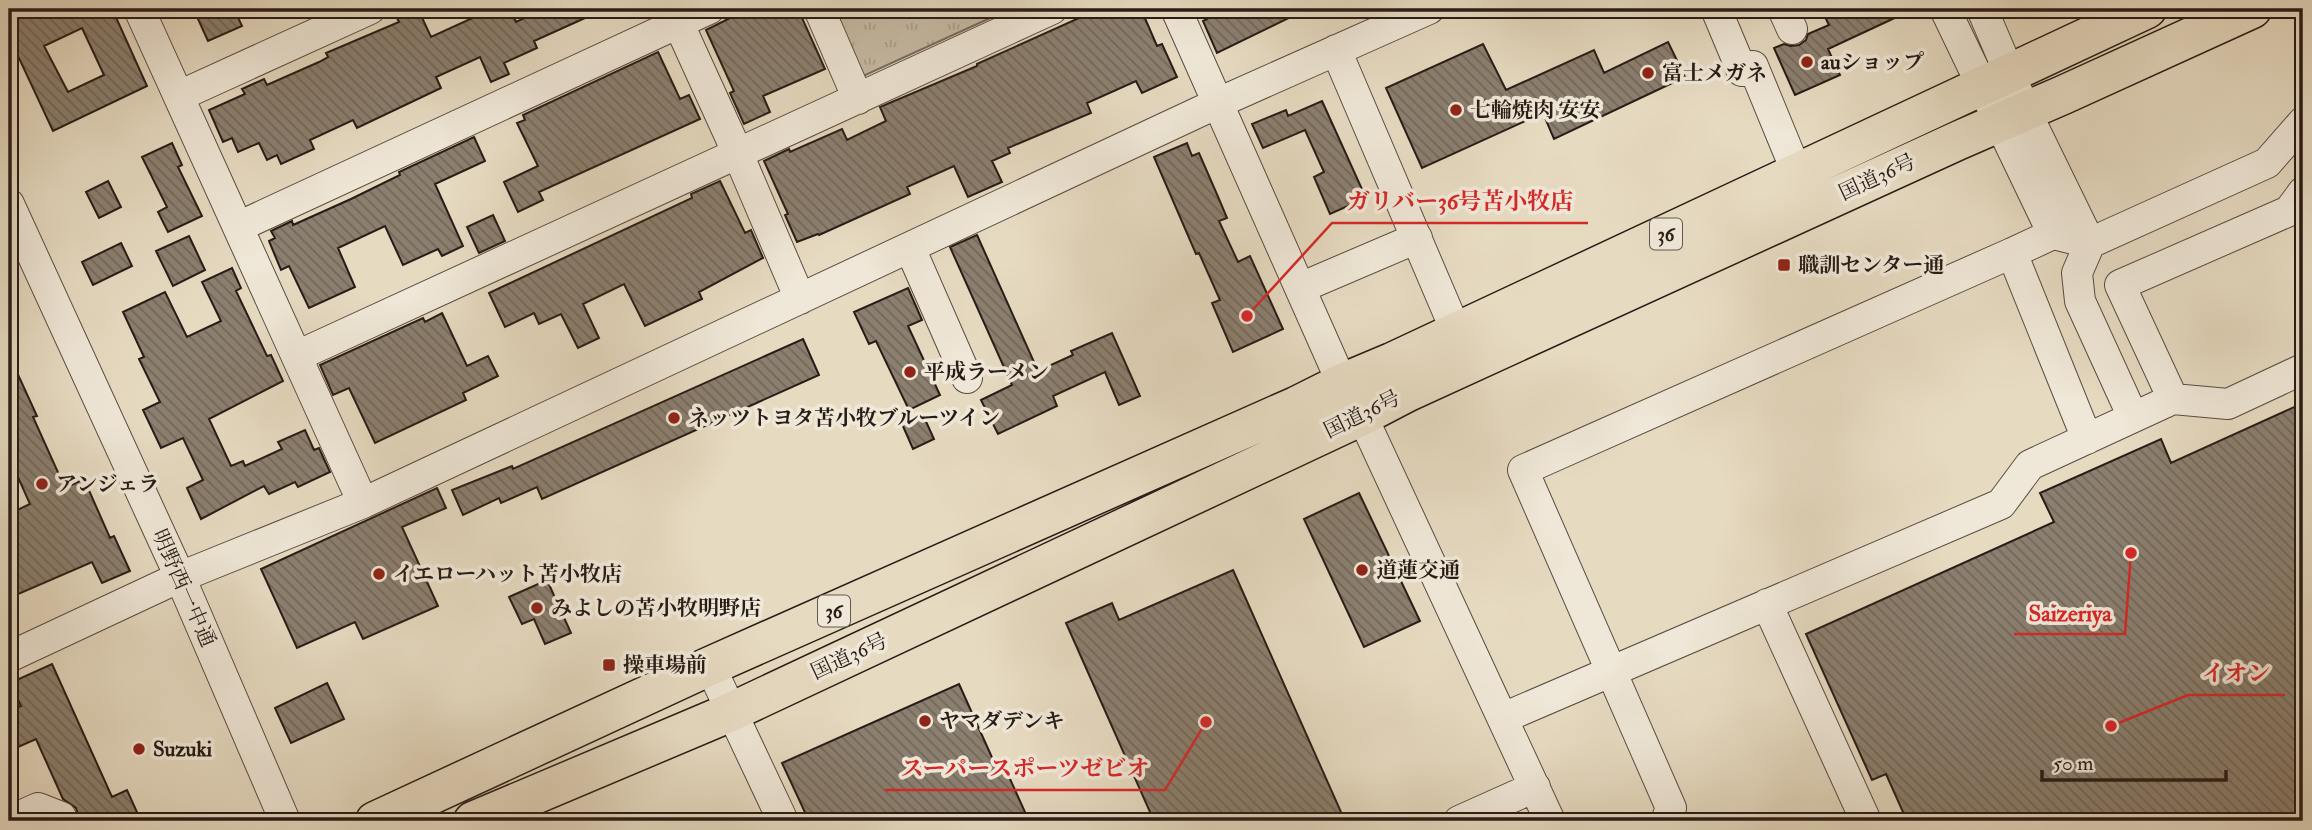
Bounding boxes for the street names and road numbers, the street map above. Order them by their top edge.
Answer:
street label: 国道36号 [1835,148,1920,207]
road number: 36 [1650,218,1682,250]
street label: 国道36号 [1320,384,1405,444]
street label: 明野西一中通 [146,525,222,651]
road number: 36 [818,596,850,626]
street label: 国道36号 [807,627,892,686]

